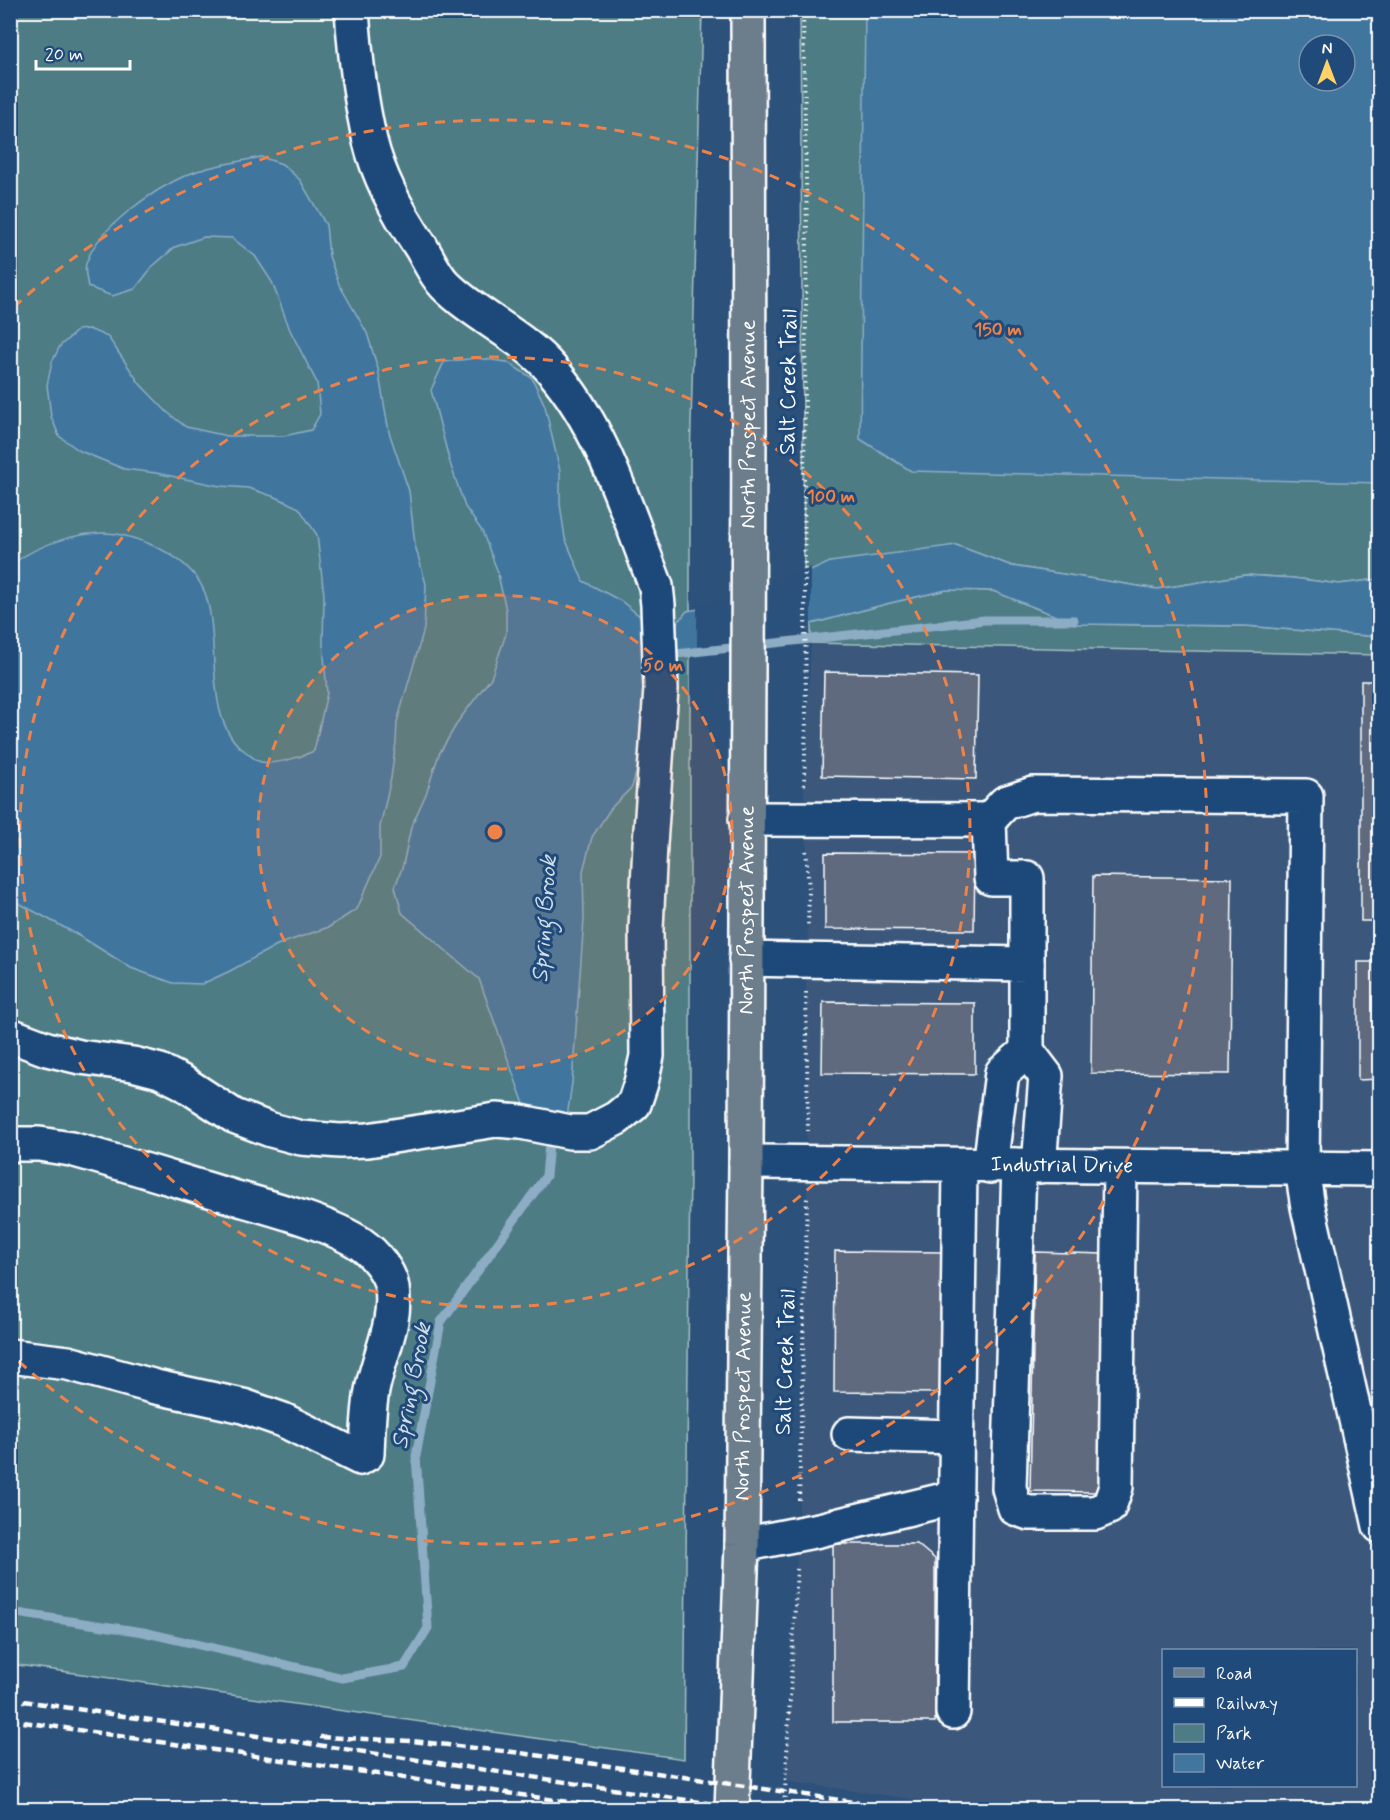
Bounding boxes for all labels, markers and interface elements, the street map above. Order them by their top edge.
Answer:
scale bar [36,33,130,71]
north arrow [1297,33,1357,93]
text: N [1322,39,1332,60]
text: 20 m [45,43,83,67]
street label: Salt Creek Trail [774,309,804,455]
text: 150 m [974,318,1022,342]
street label: North Prospect Avenue [735,319,763,529]
text: 100 m [807,485,855,509]
text: 50 m [643,654,683,678]
street label: North Prospect Avenue [733,805,761,1015]
centre of rings [485,822,505,842]
water label: Spring Brook [525,852,568,984]
street label: Industrial Drive [991,1151,1133,1180]
street label: Salt Creek Trail [769,1289,803,1435]
street label: North Prospect Avenue [728,1291,759,1501]
water label: Spring Brook [385,1319,443,1452]
legend [1162,1649,1357,1787]
text: Road [1216,1662,1252,1686]
text: Railway [1216,1692,1278,1716]
text: Park [1216,1722,1252,1746]
text: Water [1216,1752,1265,1776]

